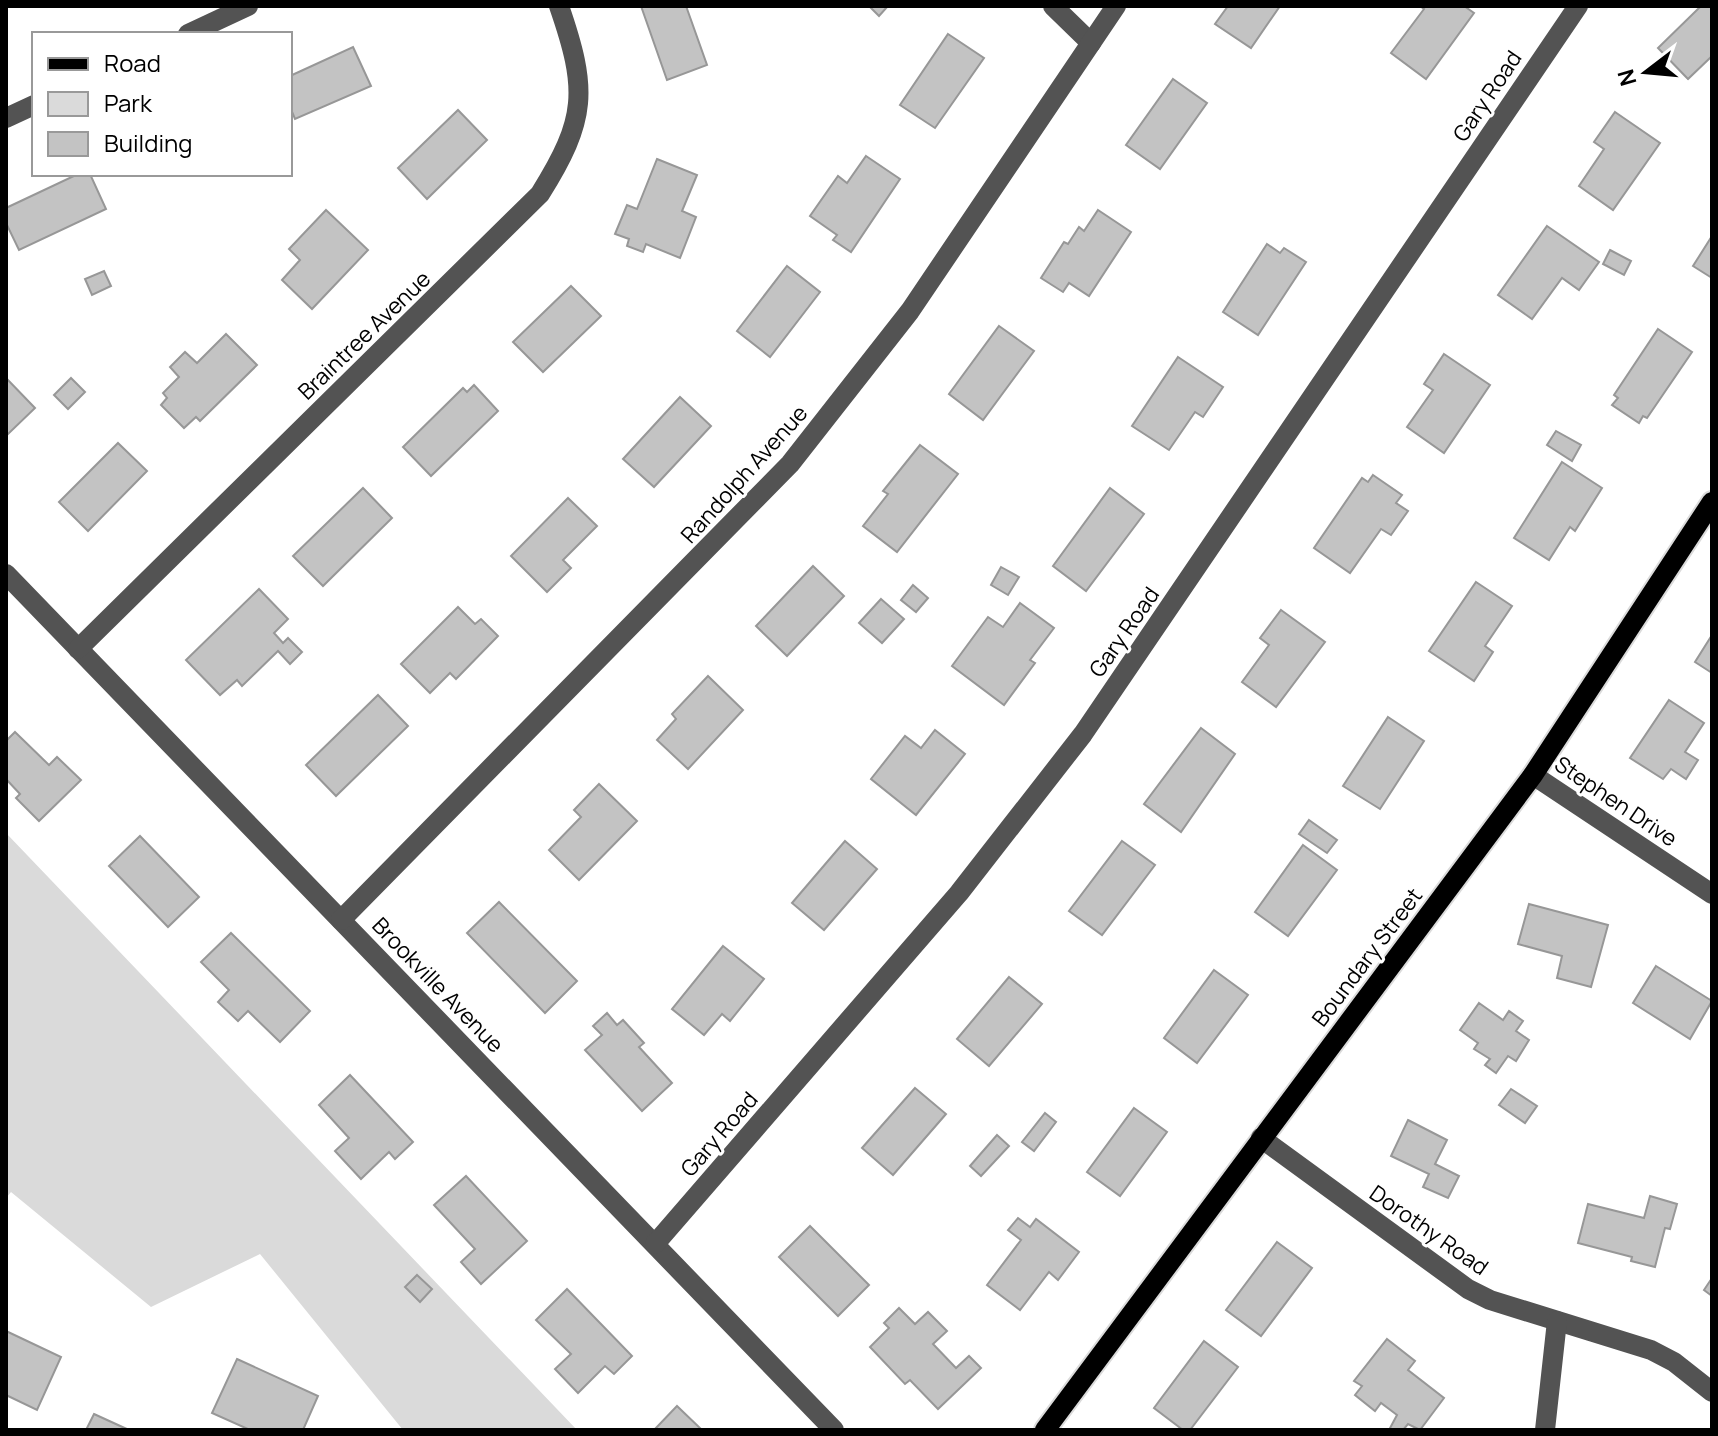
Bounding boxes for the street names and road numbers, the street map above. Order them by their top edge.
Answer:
street label: Gary Road [1446,45,1528,147]
street label: Braintree Avenue [291,264,437,406]
street label: Randolph Avenue [674,398,814,549]
street label: Gary Road [1082,581,1166,683]
street label: Stephen Drive [1549,749,1683,853]
street label: Boundary Street [1305,881,1429,1032]
street label: Brookville Avenue [366,911,510,1059]
street label: Gary Road [674,1085,764,1183]
street label: Dorothy Road [1364,1178,1494,1282]

